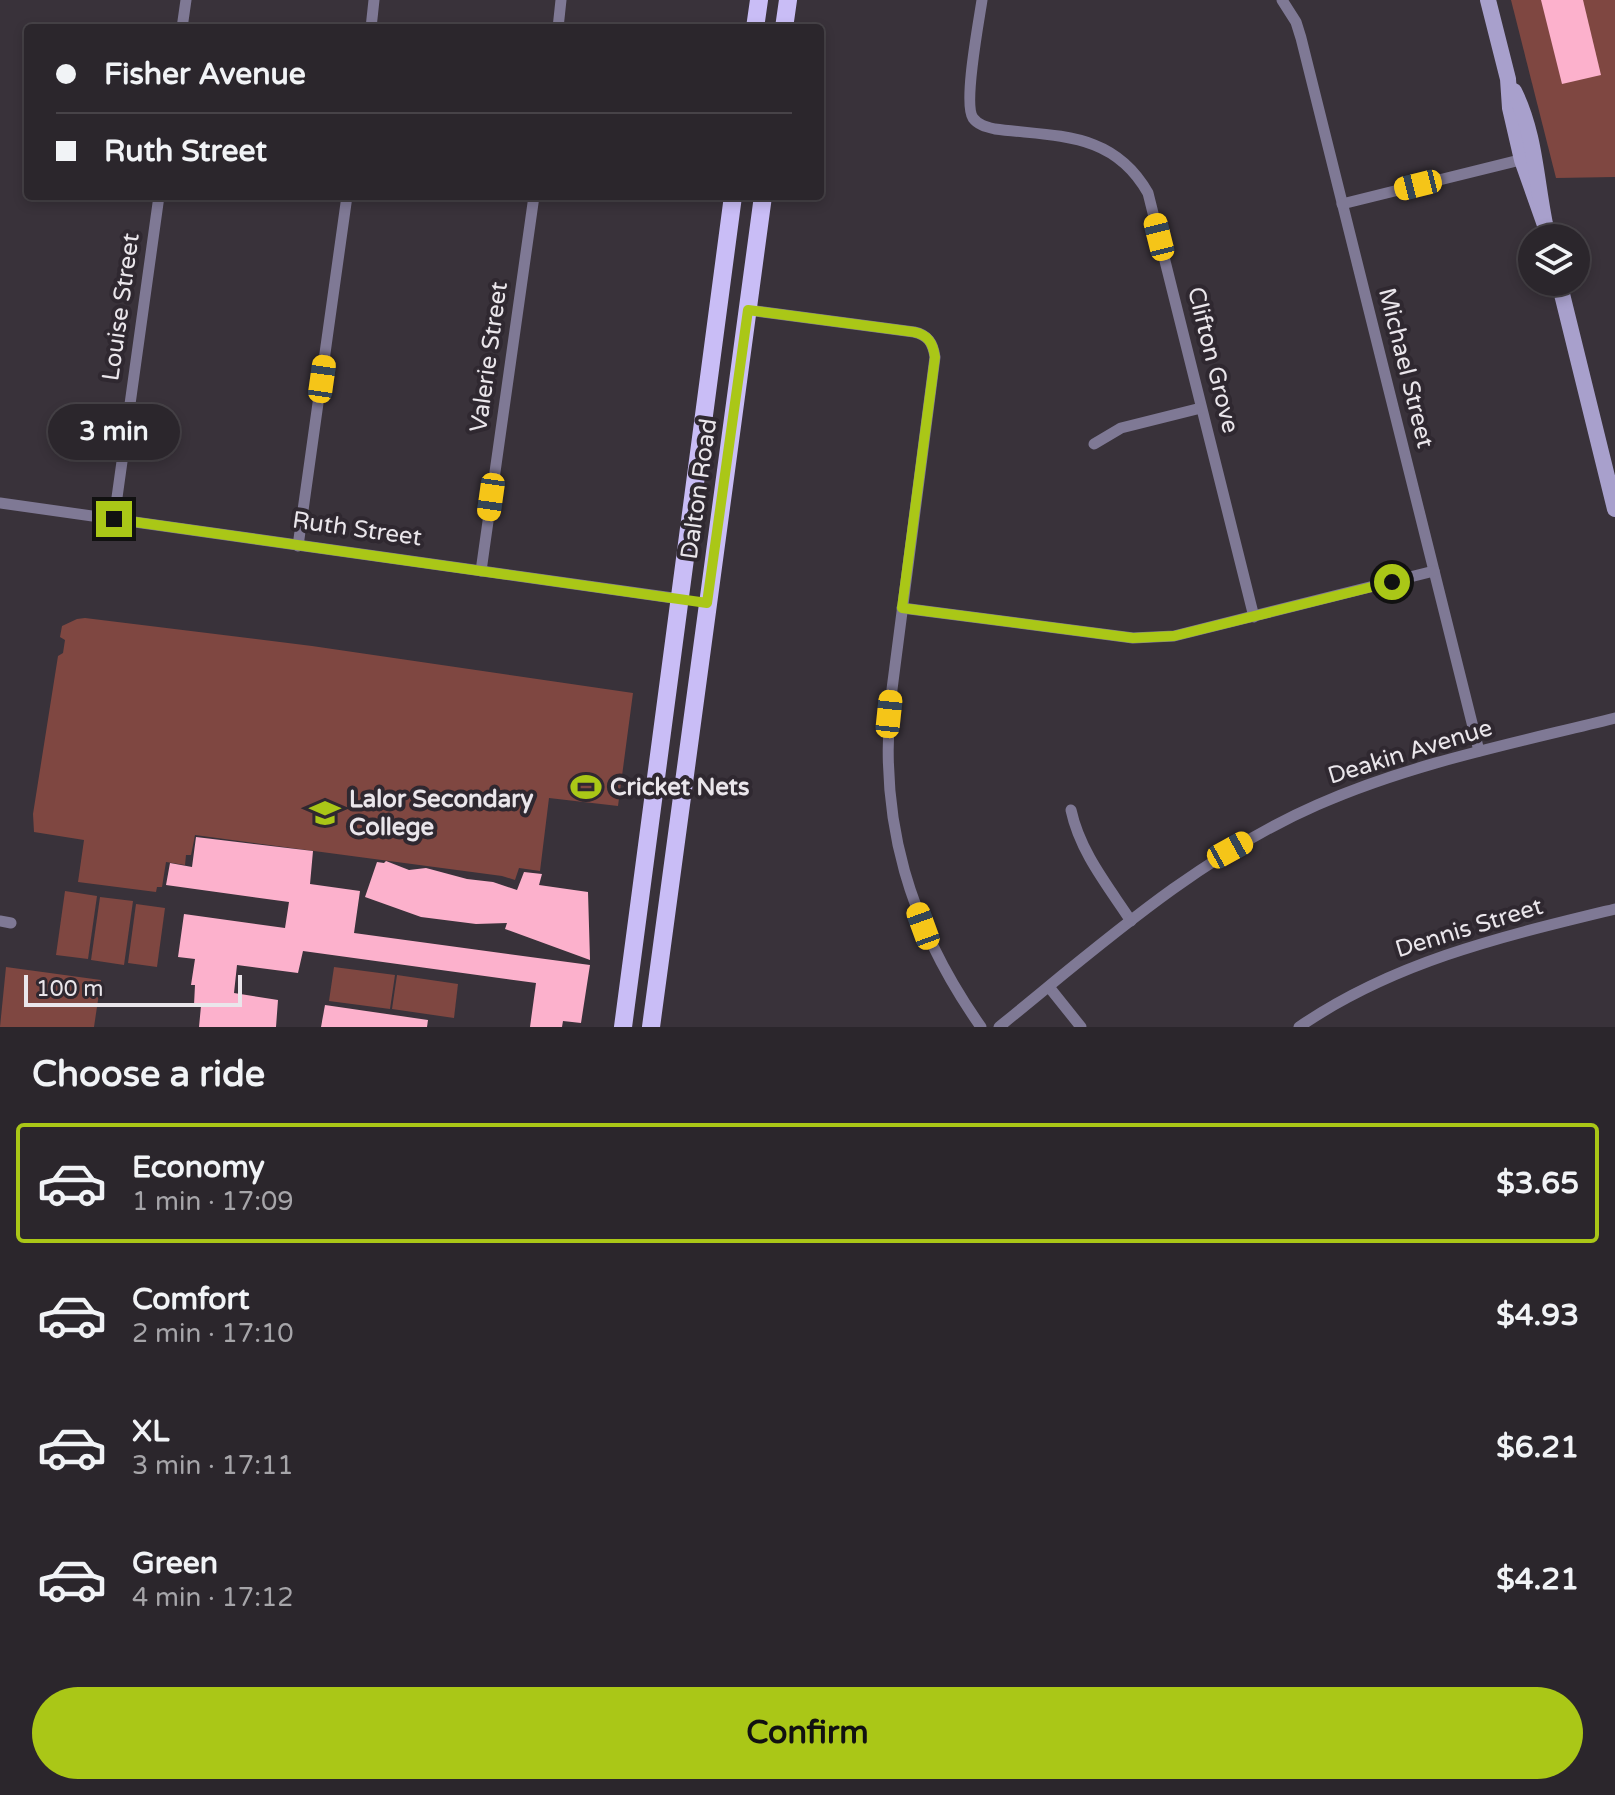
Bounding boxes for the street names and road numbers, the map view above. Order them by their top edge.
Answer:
street label: Louise Street [96,231,146,383]
street label: Valerie Street [464,280,514,434]
street label: Clifton Grove [1181,284,1245,436]
street label: Michael Street [1372,285,1440,451]
street label: Dalton Road [675,417,723,561]
street label: Ruth Street [290,506,424,552]
street label: Deakin Avenue [1324,713,1496,791]
street label: Dennis Street [1392,892,1546,964]

